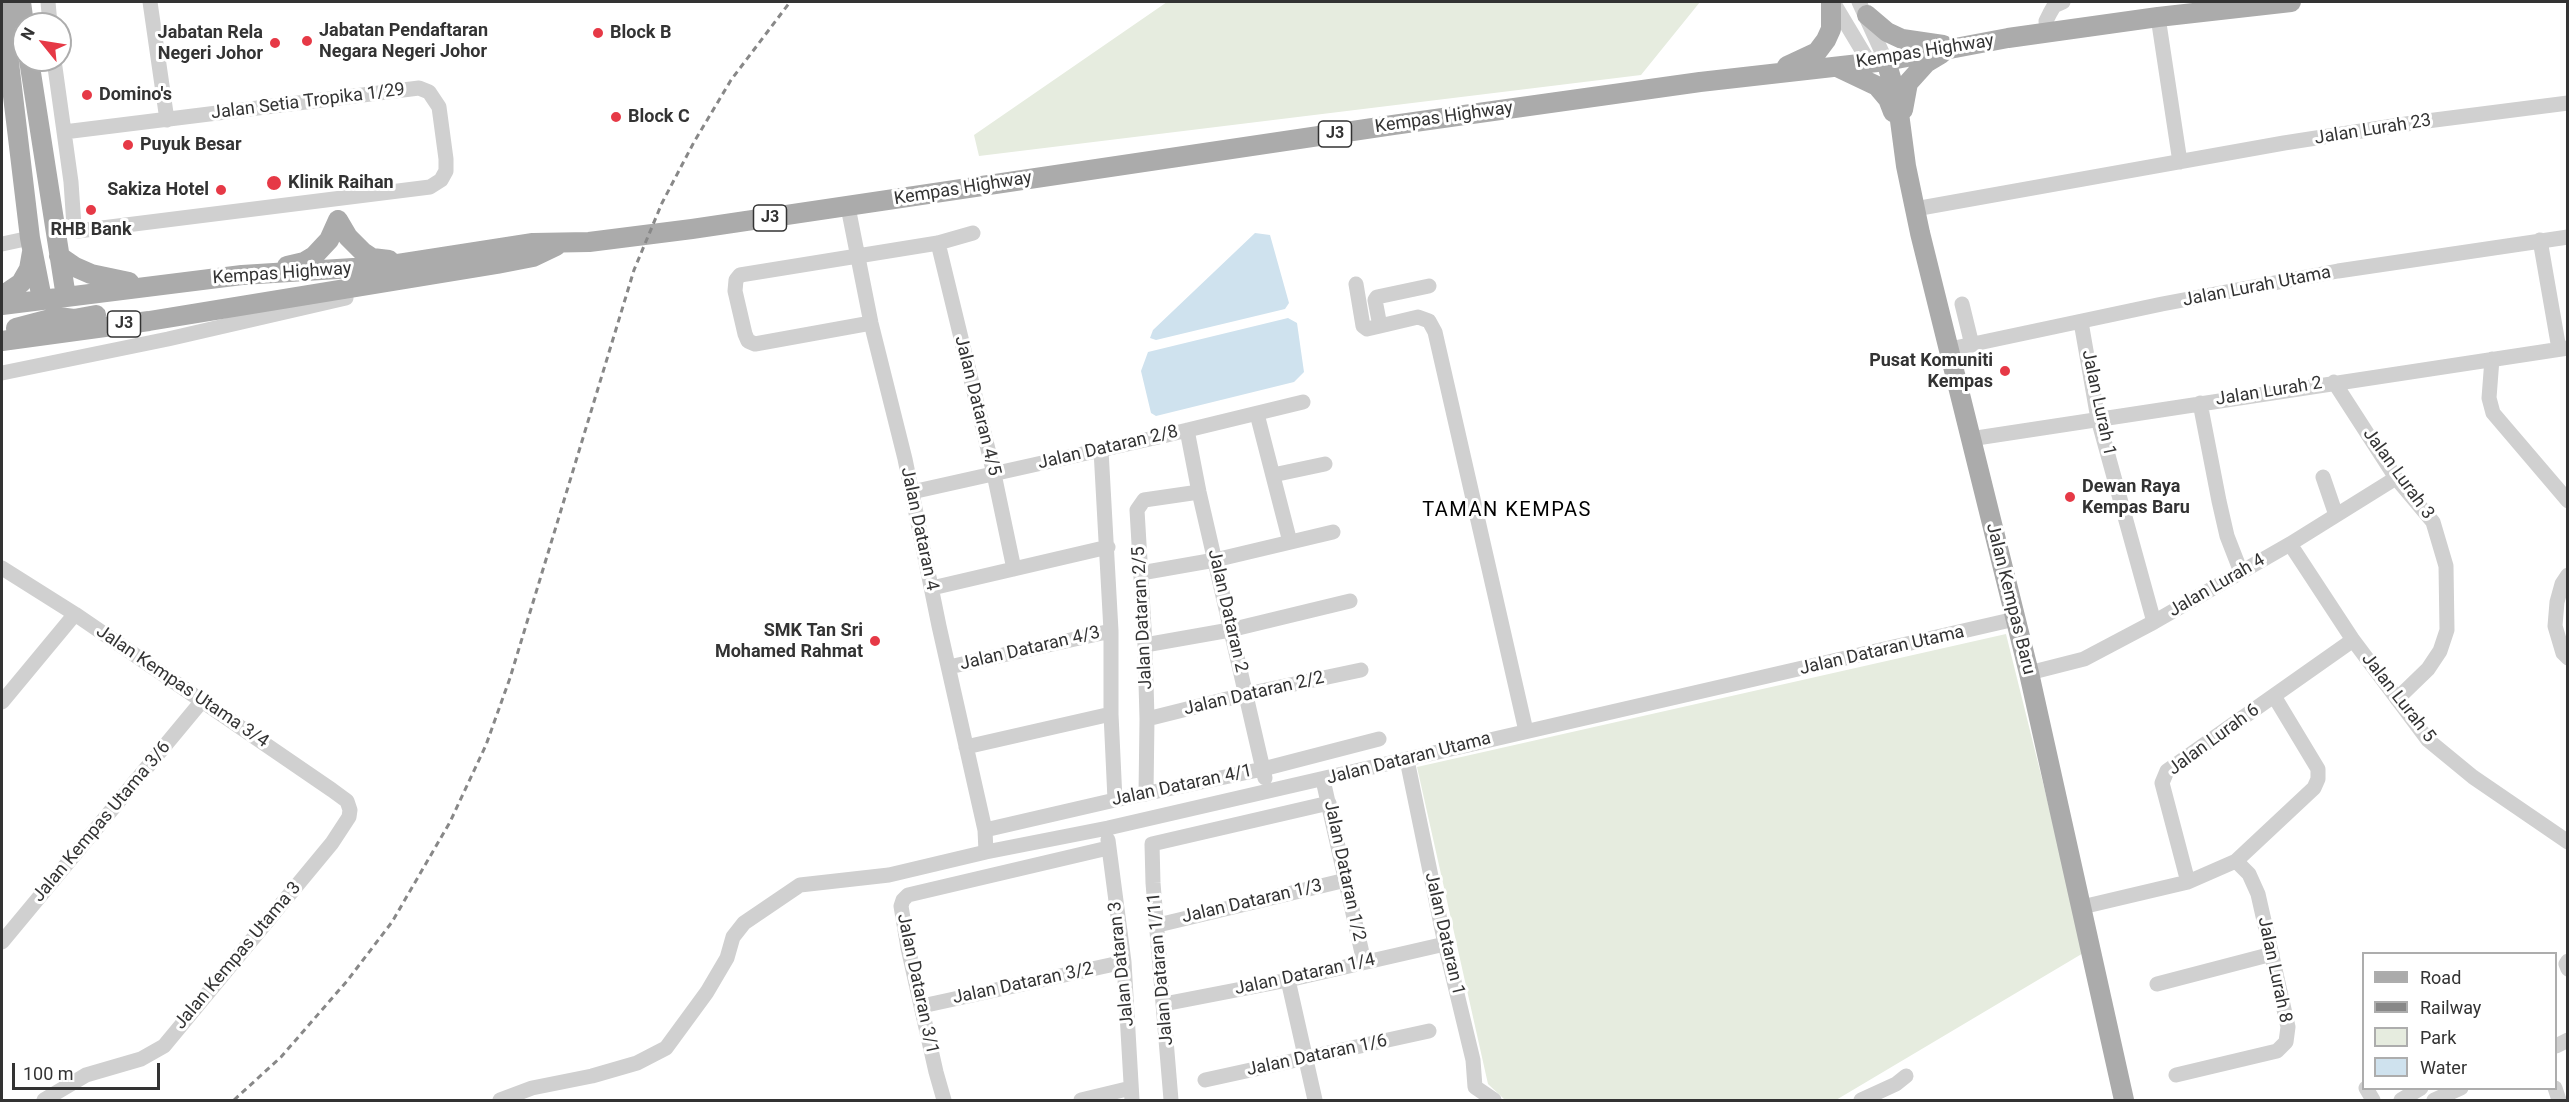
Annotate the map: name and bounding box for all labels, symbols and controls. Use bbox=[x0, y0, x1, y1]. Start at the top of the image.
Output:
north arrow bbox=[12, 12, 72, 72]
place label: Jabatan Pendaftaran Negara Negeri Johor bbox=[319, 20, 488, 63]
place label: Jabatan Rela Negeri Johor bbox=[158, 22, 263, 64]
place label: Block B bbox=[610, 22, 671, 44]
text: N bbox=[17, 24, 39, 43]
marker: Block B bbox=[591, 26, 605, 40]
street label: Kempas Highway bbox=[1855, 30, 1995, 74]
marker: Jabatan Pendaftaran Negara Negeri Johor bbox=[300, 34, 314, 48]
marker: Jabatan Rela Negeri Johor bbox=[268, 36, 282, 50]
street label: Jalan Setia Tropika 1/29 bbox=[210, 79, 406, 125]
place label: Domino's bbox=[99, 84, 172, 106]
marker: Domino's bbox=[80, 88, 94, 102]
street label: Kempas Highway bbox=[1374, 98, 1514, 138]
place label: Block C bbox=[628, 106, 690, 128]
marker: Block C bbox=[609, 110, 623, 124]
street label: Jalan Lurah 23 bbox=[2313, 110, 2433, 150]
road number: J3 bbox=[1318, 121, 1352, 147]
place label: Puyuk Besar bbox=[140, 134, 242, 156]
marker: Puyuk Besar bbox=[121, 138, 135, 152]
street label: Kempas Highway bbox=[893, 167, 1033, 211]
place label: Klinik Raihan bbox=[288, 172, 394, 194]
marker: Klinik Raihan bbox=[265, 174, 283, 192]
place label: Sakiza Hotel bbox=[107, 179, 209, 201]
marker: Sakiza Hotel bbox=[214, 183, 228, 197]
marker: RHB Bank bbox=[84, 203, 98, 217]
road number: J3 bbox=[754, 205, 786, 231]
place label: RHB Bank bbox=[50, 219, 132, 241]
street label: Kempas Highway bbox=[212, 258, 352, 290]
street label: Jalan Lurah Utama bbox=[2181, 262, 2333, 312]
road number: J3 bbox=[108, 311, 140, 337]
street label: Jalan Dataran 4/5 bbox=[949, 334, 1005, 478]
street label: Jalan Lurah 1 bbox=[2076, 348, 2120, 458]
place label: Pusat Komuniti Kempas bbox=[1869, 350, 1993, 392]
marker: Pusat Komuniti Kempas bbox=[1998, 364, 2012, 378]
street label: Jalan Lurah 2 bbox=[2214, 373, 2324, 411]
street label: Jalan Dataran 2/8 bbox=[1036, 421, 1180, 475]
street label: Jalan Lurah 3 bbox=[2358, 424, 2438, 524]
street label: Jalan Dataran 4 bbox=[895, 465, 943, 593]
place label: Dewan Raya Kempas Baru bbox=[2082, 476, 2190, 518]
marker: Dewan Raya Kempas Baru bbox=[2063, 490, 2077, 504]
district label: TAMAN KEMPAS bbox=[1422, 499, 1592, 523]
street label: Jalan Kempas Baru bbox=[1981, 521, 2039, 677]
street label: Jalan Dataran 2/5 bbox=[1128, 546, 1158, 690]
street label: Jalan Dataran 2 bbox=[1202, 547, 1252, 675]
street label: Jalan Lurah 4 bbox=[2165, 550, 2269, 622]
place label: SMK Tan Sri Mohamed Rahmat bbox=[715, 620, 863, 662]
street label: Jalan Kempas Utama 3/4 bbox=[92, 621, 272, 753]
street label: Jalan Dataran 4/3 bbox=[958, 622, 1102, 676]
street label: Jalan Dataran Utama bbox=[1798, 622, 1966, 680]
marker: SMK Tan Sri Mohamed Rahmat bbox=[868, 634, 882, 648]
street label: Jalan Lurah 5 bbox=[2356, 649, 2440, 747]
street label: Jalan Dataran 2/2 bbox=[1182, 667, 1326, 721]
street label: Jalan Lurah 6 bbox=[2164, 700, 2264, 780]
street label: Jalan Dataran Utama bbox=[1325, 728, 1493, 790]
street label: Jalan Kempas Utama 3/6 bbox=[28, 737, 176, 907]
street label: Jalan Dataran 4/1 bbox=[1110, 761, 1254, 811]
street label: Jalan Dataran 1/2 bbox=[1319, 799, 1369, 943]
street label: Jalan Dataran 1 bbox=[1419, 870, 1469, 998]
street label: Jalan Dataran 1/3 bbox=[1180, 875, 1324, 929]
street label: Jalan Kempas Utama 3 bbox=[170, 878, 306, 1034]
street label: Jalan Dataran 1/11 bbox=[1144, 892, 1178, 1046]
street label: Jalan Dataran 3 bbox=[1105, 900, 1139, 1028]
street label: Jalan Dataran 3/1 bbox=[892, 912, 942, 1056]
street label: Jalan Lurah 8 bbox=[2252, 915, 2296, 1025]
street label: Jalan Dataran 1/4 bbox=[1233, 950, 1377, 1000]
legend bbox=[2362, 952, 2557, 1090]
street label: Jalan Dataran 3/2 bbox=[951, 959, 1095, 1009]
text: Road bbox=[2420, 967, 2461, 988]
text: Railway bbox=[2420, 997, 2481, 1018]
text: Park bbox=[2420, 1027, 2456, 1048]
street label: Jalan Dataran 1/6 bbox=[1245, 1031, 1389, 1081]
scale bar bbox=[15, 1051, 164, 1089]
text: Water bbox=[2420, 1057, 2467, 1078]
text: 100 m bbox=[23, 1063, 74, 1084]

